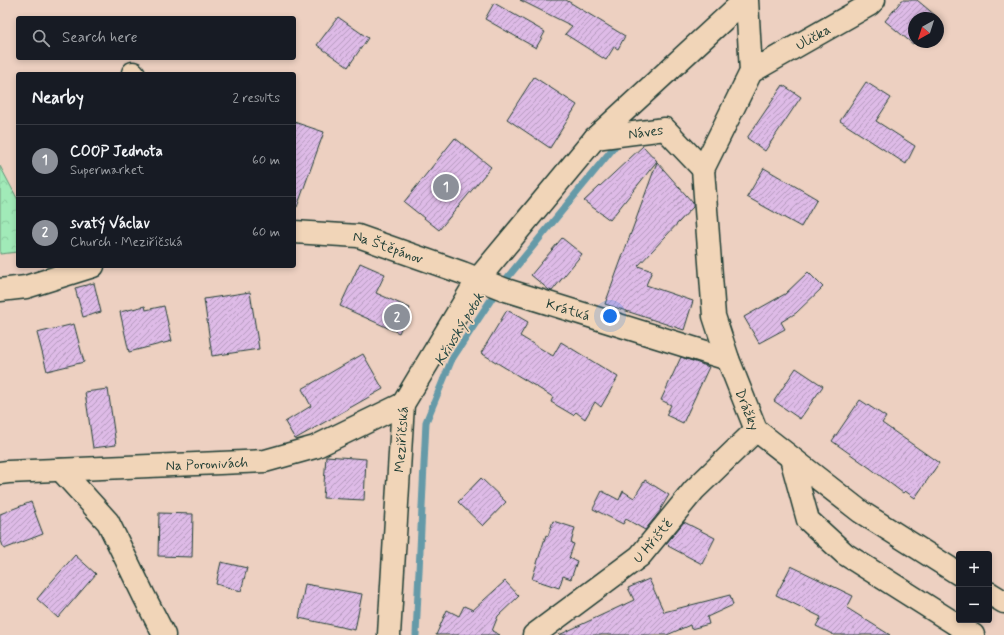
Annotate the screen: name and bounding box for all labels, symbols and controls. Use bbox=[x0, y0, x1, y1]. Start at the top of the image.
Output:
north arrow bbox=[908, 12, 944, 48]
search box bbox=[16, 16, 296, 60]
street label: Ulička bbox=[793, 21, 834, 55]
icon: search bbox=[30, 27, 52, 49]
text: Search here bbox=[62, 28, 138, 48]
text: Nearby bbox=[32, 87, 84, 109]
text: 2 results bbox=[233, 90, 280, 107]
street label: Náves bbox=[627, 121, 664, 144]
text: COOP Jednota bbox=[70, 142, 163, 162]
text: 1 bbox=[42, 152, 48, 169]
text: 60 m bbox=[252, 152, 280, 169]
text: Supermarket bbox=[70, 162, 144, 179]
pin: 1 bbox=[433, 172, 459, 202]
text: svatý Václav bbox=[70, 214, 150, 234]
text: 2 bbox=[42, 224, 48, 241]
text: 60 m bbox=[252, 224, 280, 241]
street label: Na Štěpánov bbox=[353, 228, 425, 268]
text: Church · Meziříčská bbox=[70, 234, 183, 251]
water label: Křivský potok bbox=[430, 289, 490, 370]
street label: Krátká bbox=[544, 295, 592, 326]
pin: 2 bbox=[384, 302, 410, 332]
your location bbox=[600, 306, 620, 326]
street label: Drážky bbox=[731, 387, 763, 433]
street label: Meziříčská bbox=[391, 406, 413, 473]
street label: Na Poronivách bbox=[165, 454, 249, 475]
street label: U Hřiště bbox=[630, 515, 677, 568]
map controls bbox=[956, 551, 992, 623]
button: + bbox=[956, 551, 992, 587]
button: − bbox=[956, 587, 992, 623]

